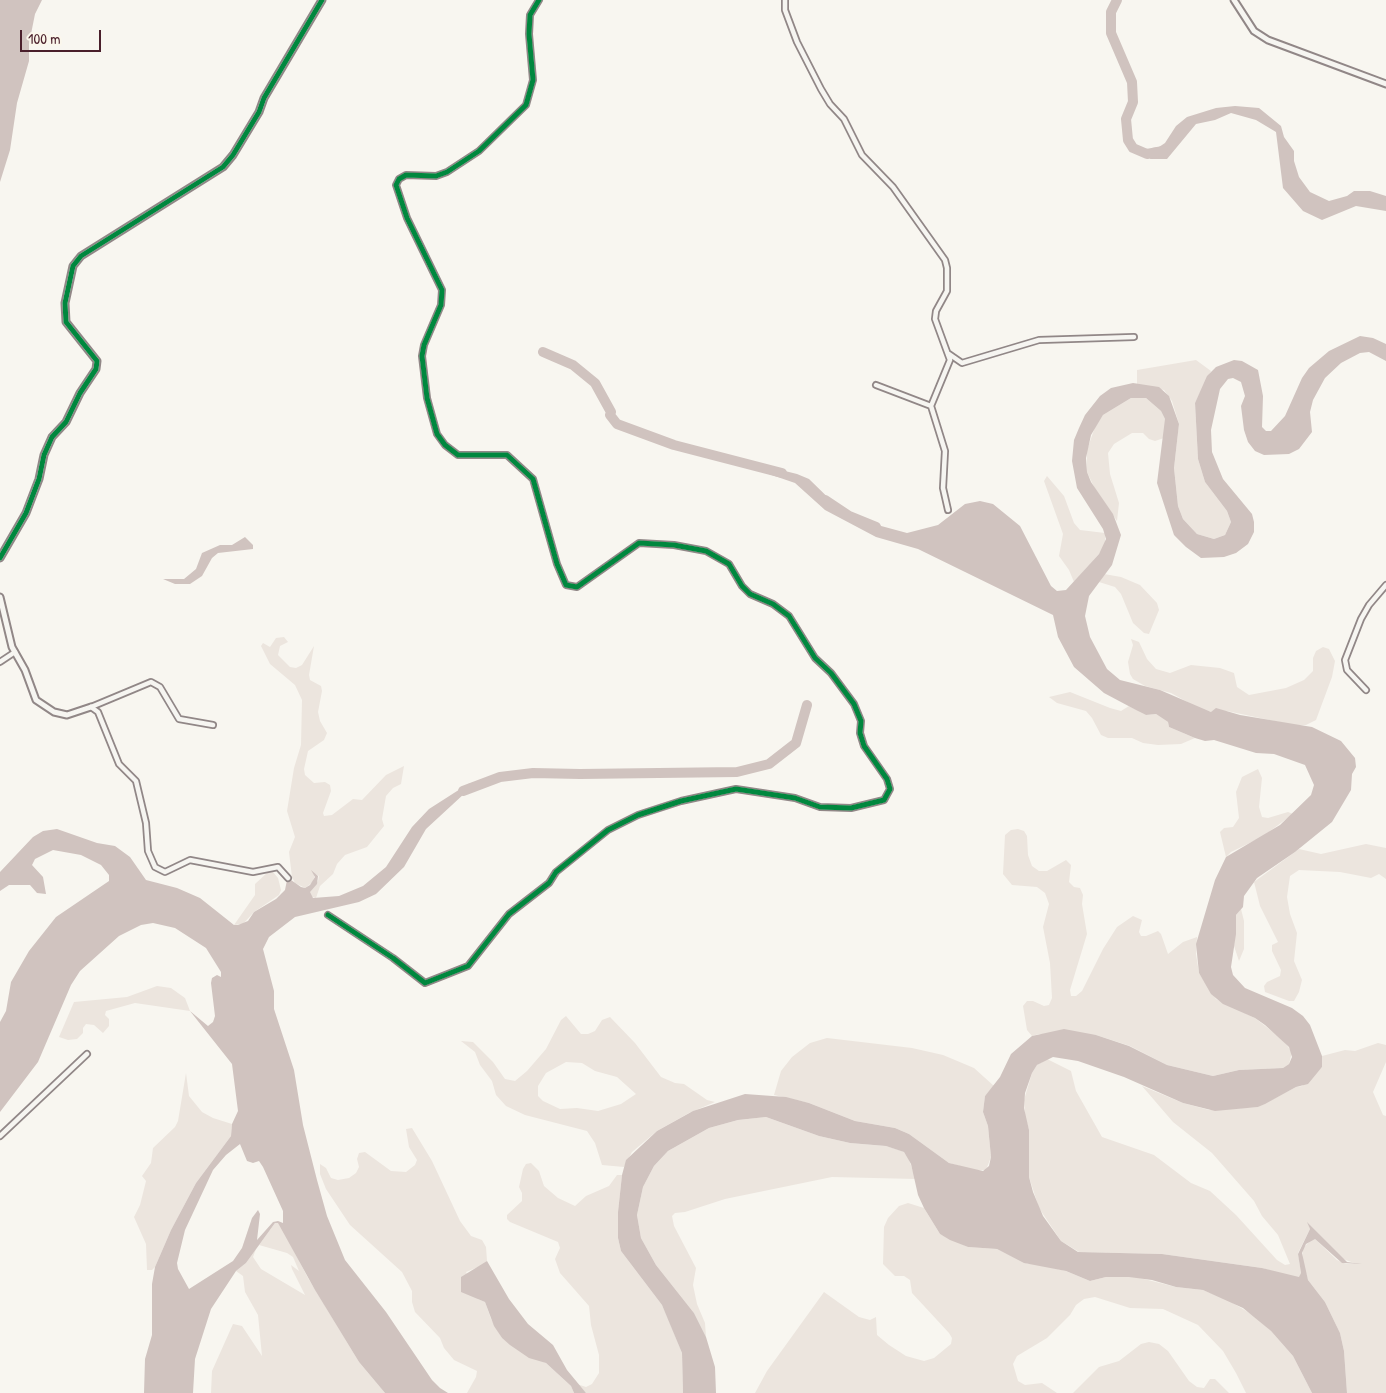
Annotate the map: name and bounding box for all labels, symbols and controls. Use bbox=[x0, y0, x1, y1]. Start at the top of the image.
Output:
scale bar bbox=[22, 20, 104, 52]
text: 100 m bbox=[28, 28, 61, 49]

